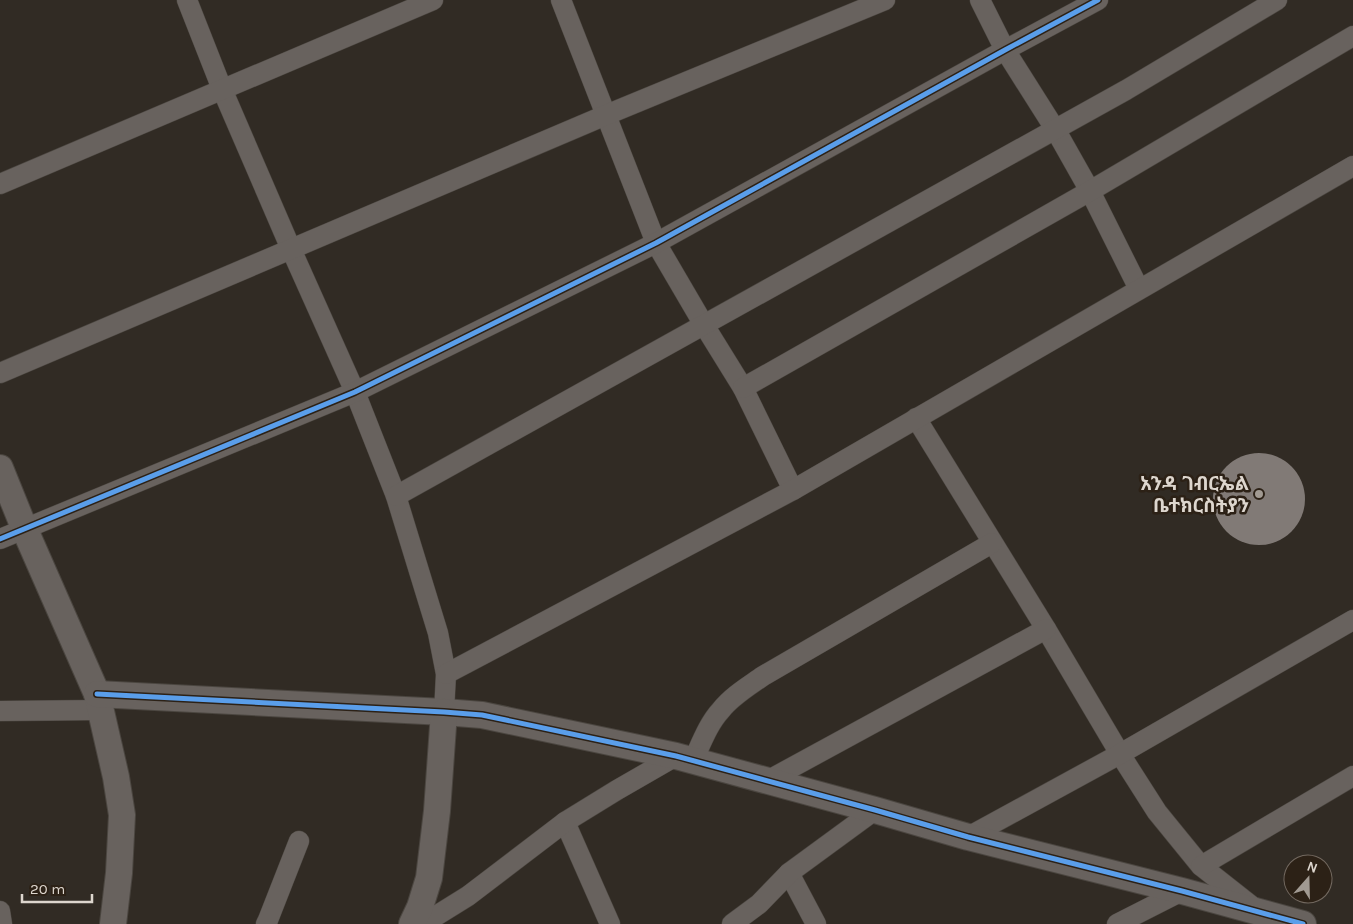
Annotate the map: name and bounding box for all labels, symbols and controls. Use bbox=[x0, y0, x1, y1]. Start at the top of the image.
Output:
place label: አንዳ ገብርኤል ቤተክርስትያን bbox=[1140, 473, 1249, 517]
marker: አንዳ ገብርኤል ቤተክርስትያን bbox=[1253, 488, 1265, 500]
north arrow bbox=[1283, 854, 1333, 904]
text: N bbox=[1305, 858, 1320, 877]
scale bar bbox=[22, 872, 92, 904]
text: 20 m bbox=[30, 880, 65, 898]

